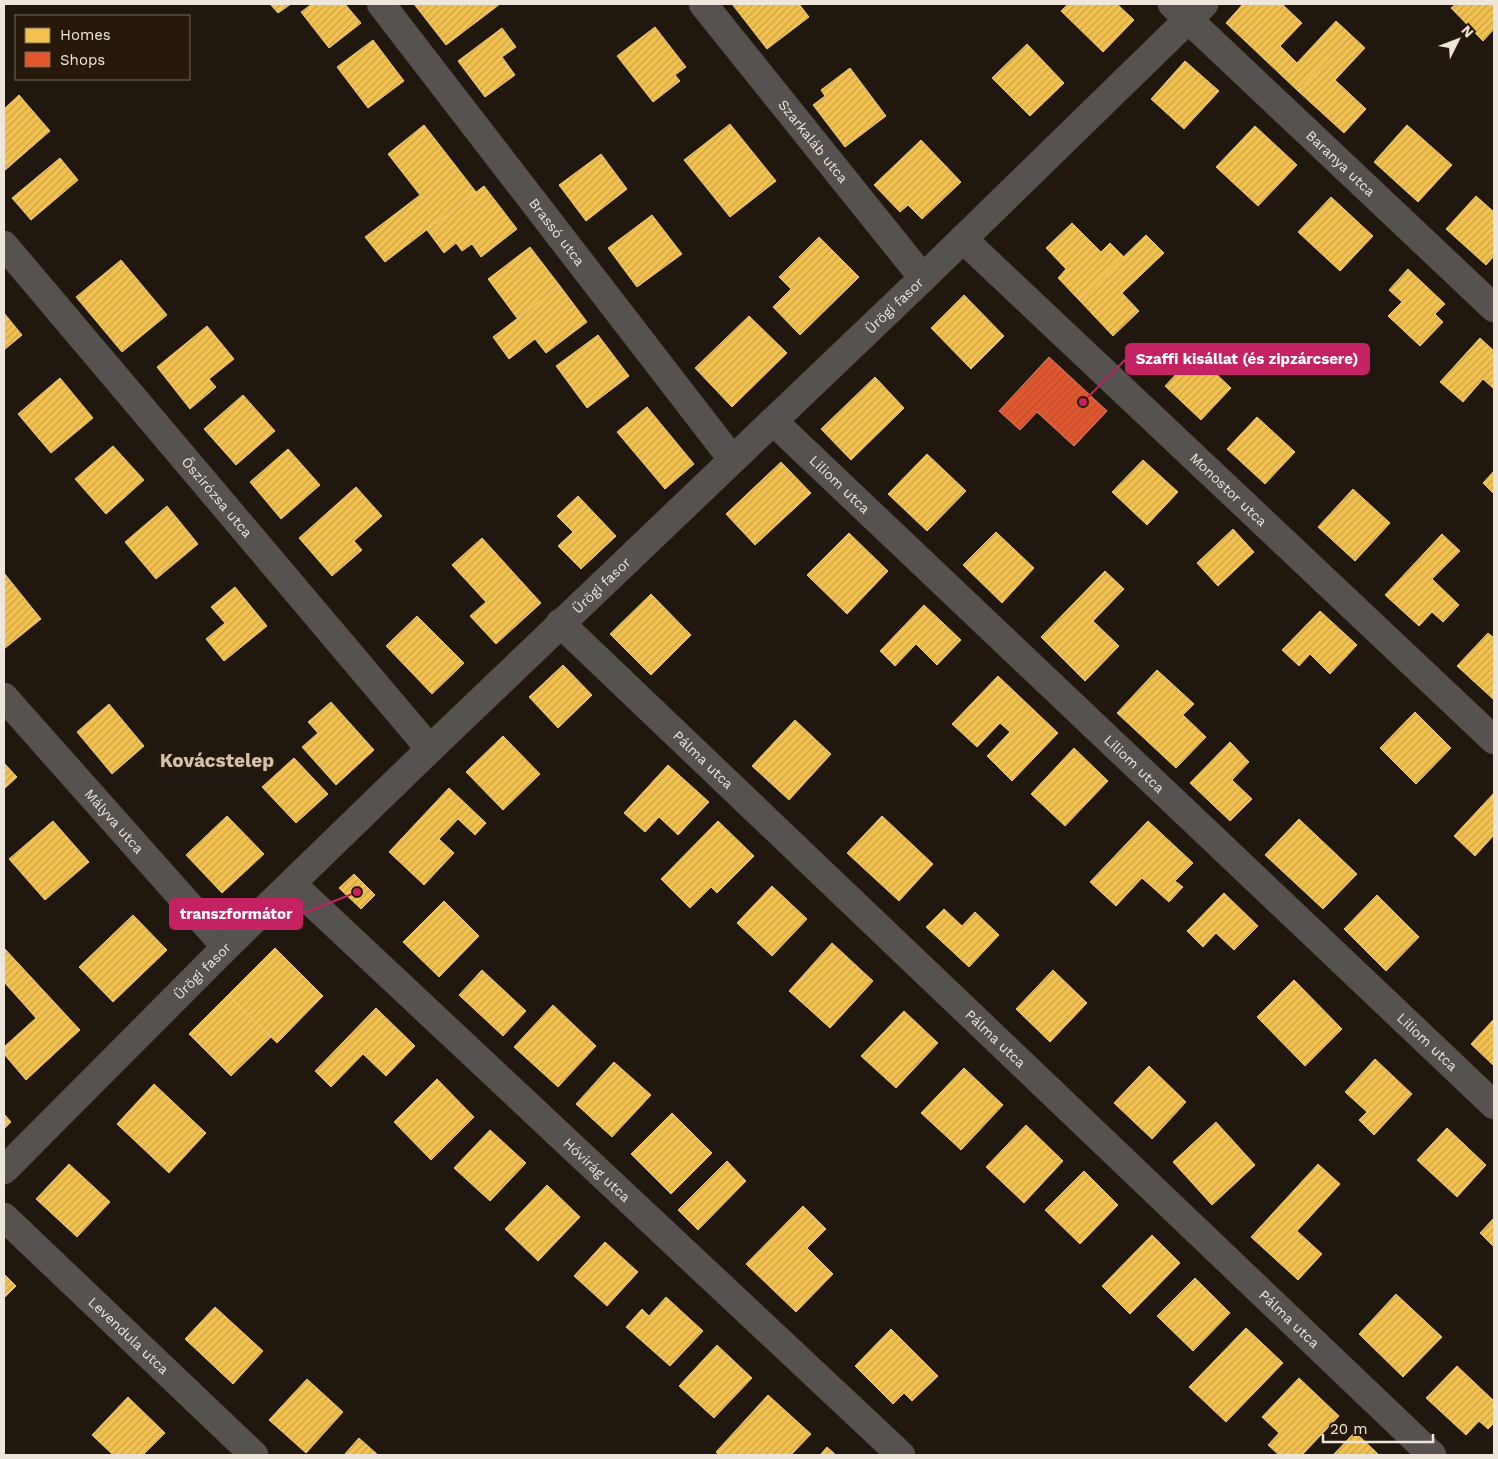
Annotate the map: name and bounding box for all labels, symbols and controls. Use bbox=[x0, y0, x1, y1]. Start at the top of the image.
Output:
legend bbox=[15, 15, 190, 80]
north arrow bbox=[1433, 15, 1483, 65]
text: N bbox=[1458, 22, 1477, 41]
text: Homes bbox=[60, 26, 111, 44]
text: Shops bbox=[60, 51, 105, 69]
street label: Szarkaláb utca bbox=[775, 97, 851, 186]
street label: Baranya utca bbox=[1303, 127, 1379, 200]
street label: Brassó utca bbox=[526, 195, 588, 269]
street label: Ürögi fasor bbox=[862, 274, 927, 337]
callout: Szaffi kisállat (és zipzárcsere) bbox=[1126, 344, 1369, 374]
text: Szaffi kisállat (és zipzárcsere) bbox=[1136, 350, 1358, 368]
street label: Monostor utca bbox=[1187, 450, 1270, 529]
street label: Liliom utca bbox=[806, 452, 873, 517]
street label: Őszirózsa utca bbox=[178, 454, 256, 541]
street label: Ürögi fasor bbox=[569, 554, 634, 617]
street label: Pálma utca bbox=[670, 727, 737, 792]
street label: Liliom utca bbox=[1101, 731, 1168, 796]
district label: Kovácstelep bbox=[160, 749, 274, 772]
street label: Mályva utca bbox=[81, 786, 147, 857]
callout: transzformátor bbox=[170, 899, 302, 929]
text: transzformátor bbox=[180, 905, 293, 923]
street label: Ürögi fasor bbox=[170, 939, 234, 1003]
street label: Pálma utca bbox=[962, 1006, 1029, 1071]
street label: Liliom utca bbox=[1394, 1010, 1461, 1074]
street label: Hóvirág utca bbox=[560, 1135, 634, 1205]
street label: Pálma utca bbox=[1256, 1287, 1323, 1351]
street label: Levendula utca bbox=[85, 1294, 172, 1377]
scale bar bbox=[1323, 1412, 1433, 1444]
text: 20 m bbox=[1330, 1420, 1368, 1438]

